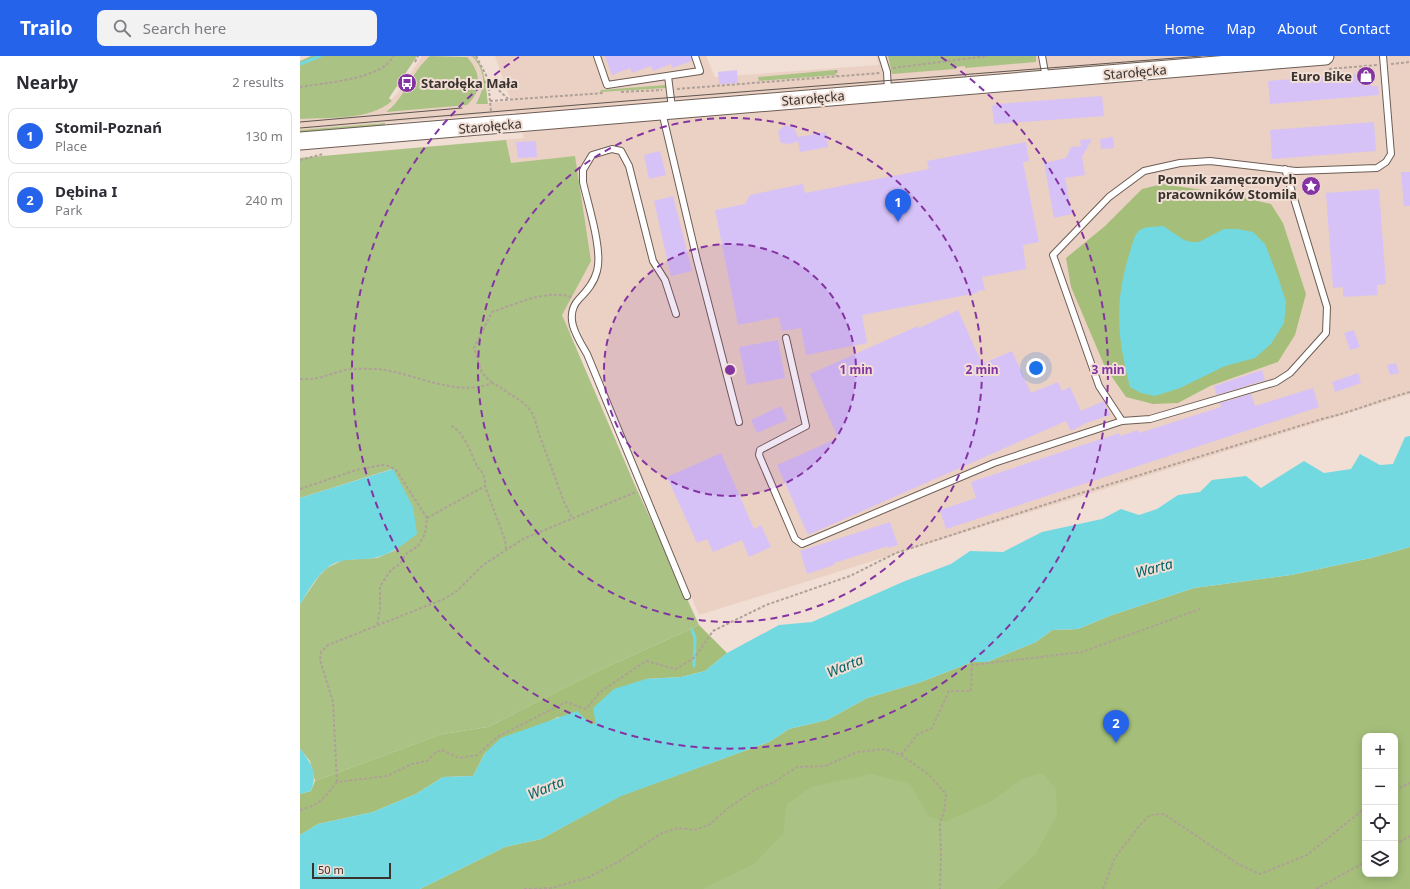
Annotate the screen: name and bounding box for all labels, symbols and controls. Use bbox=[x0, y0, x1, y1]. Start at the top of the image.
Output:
search box bbox=[97, 10, 377, 46]
text: Trailo bbox=[20, 15, 73, 41]
icon: search bbox=[111, 17, 133, 39]
text: Search here bbox=[143, 18, 226, 38]
text: Home bbox=[1165, 19, 1204, 38]
text: Map bbox=[1226, 19, 1256, 38]
text: About bbox=[1278, 19, 1317, 38]
text: Contact bbox=[1339, 19, 1390, 38]
street label: Starołęcka bbox=[1103, 60, 1167, 84]
shop icon: Euro Bike bbox=[1355, 65, 1377, 87]
place label: Euro Bike bbox=[1291, 67, 1352, 85]
text: Nearby bbox=[16, 71, 78, 94]
bus stop icon: Starołęka Mała bbox=[396, 72, 418, 94]
text: 2 results bbox=[232, 73, 284, 91]
place label: Starołęka Mała bbox=[421, 74, 518, 92]
street label: Starołęcka bbox=[781, 86, 845, 110]
street label: Starołęcka bbox=[458, 114, 522, 138]
text: Stomil-Poznań bbox=[55, 117, 162, 137]
text: 1 bbox=[26, 127, 34, 145]
text: 130 m bbox=[245, 127, 283, 145]
text: Place bbox=[55, 137, 87, 155]
place label: Pomnik zamęczonych pracowników Stomila bbox=[1158, 170, 1297, 203]
place icon: Pomnik zamęczonych pracowników Stomila bbox=[1300, 175, 1322, 197]
text: Dębina I bbox=[55, 181, 117, 201]
pin: 1 bbox=[885, 189, 911, 222]
text: 2 bbox=[26, 191, 34, 209]
text: 240 m bbox=[245, 191, 283, 209]
text: Park bbox=[55, 201, 82, 219]
your location bbox=[1026, 358, 1046, 378]
text: 1 min bbox=[839, 361, 873, 378]
text: 2 min bbox=[965, 361, 999, 378]
text: 3 min bbox=[1091, 361, 1125, 378]
centre of rings bbox=[723, 363, 737, 377]
water label: Warta bbox=[1133, 553, 1175, 582]
water label: Warta bbox=[824, 650, 866, 681]
pin: 2 bbox=[1103, 710, 1129, 743]
map controls bbox=[1362, 733, 1398, 877]
button: + bbox=[1362, 733, 1398, 769]
button: − bbox=[1362, 769, 1398, 805]
water label: Warta bbox=[525, 772, 567, 803]
button: locate bbox=[1362, 805, 1398, 841]
button: layers bbox=[1362, 841, 1398, 877]
scale bar bbox=[312, 861, 391, 880]
text: 50 m bbox=[318, 862, 344, 877]

